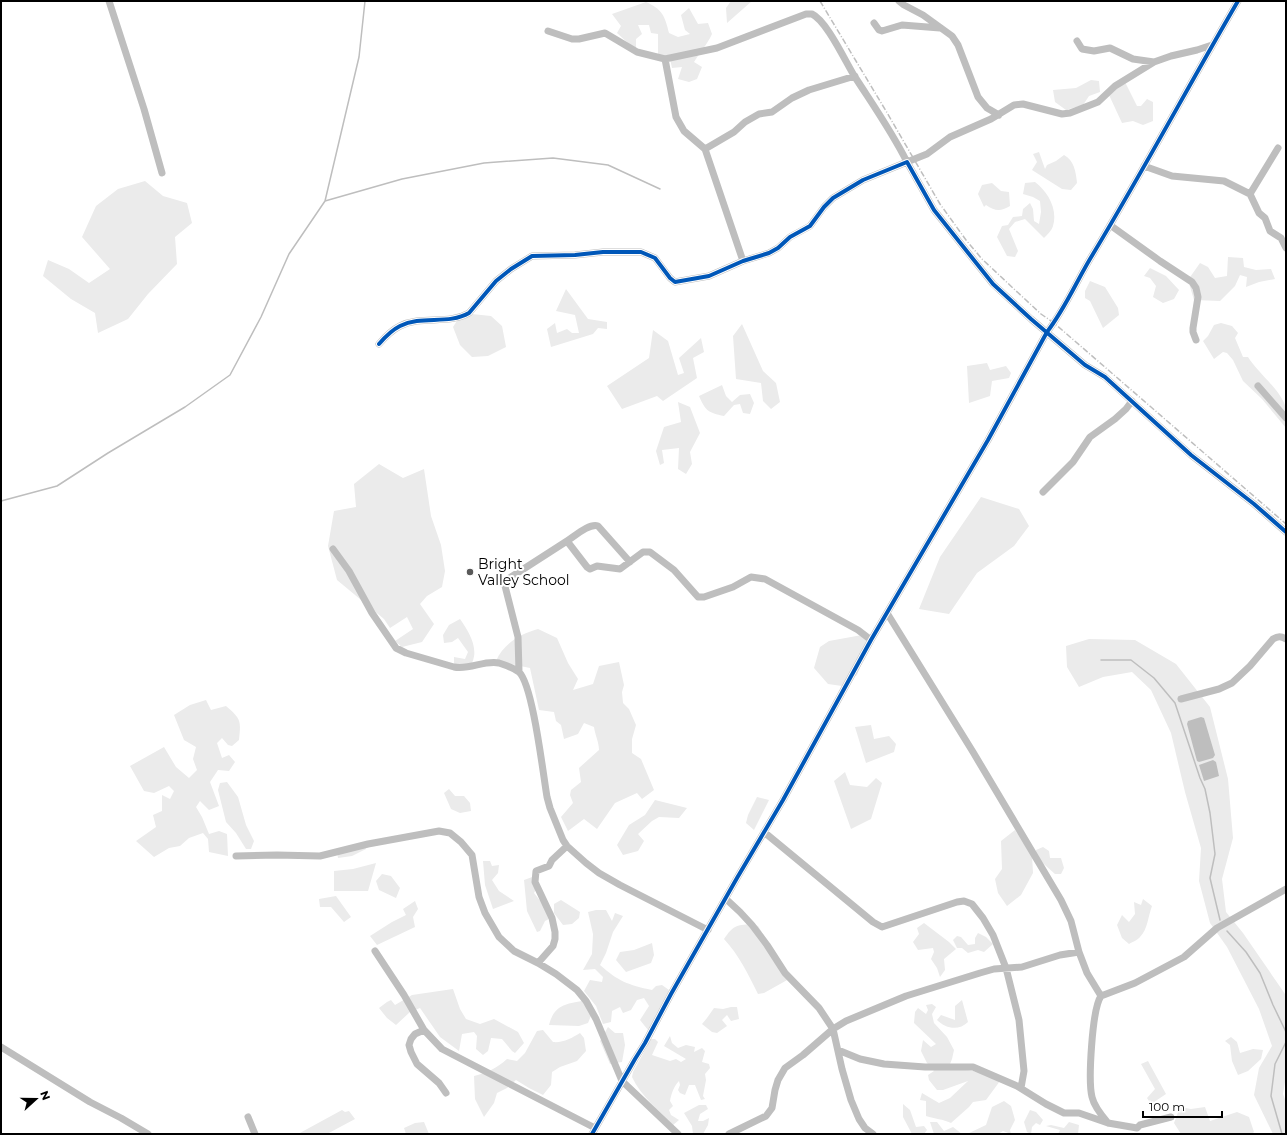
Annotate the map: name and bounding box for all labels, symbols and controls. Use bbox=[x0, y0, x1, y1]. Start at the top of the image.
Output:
place label: Bright Valley School bbox=[478, 555, 570, 589]
marker: Bright Valley School bbox=[465, 567, 475, 577]
north arrow bbox=[16, 1079, 56, 1119]
text: N bbox=[37, 1089, 53, 1102]
scale bar bbox=[1143, 1093, 1222, 1119]
text: 100 m bbox=[1149, 1099, 1185, 1114]

